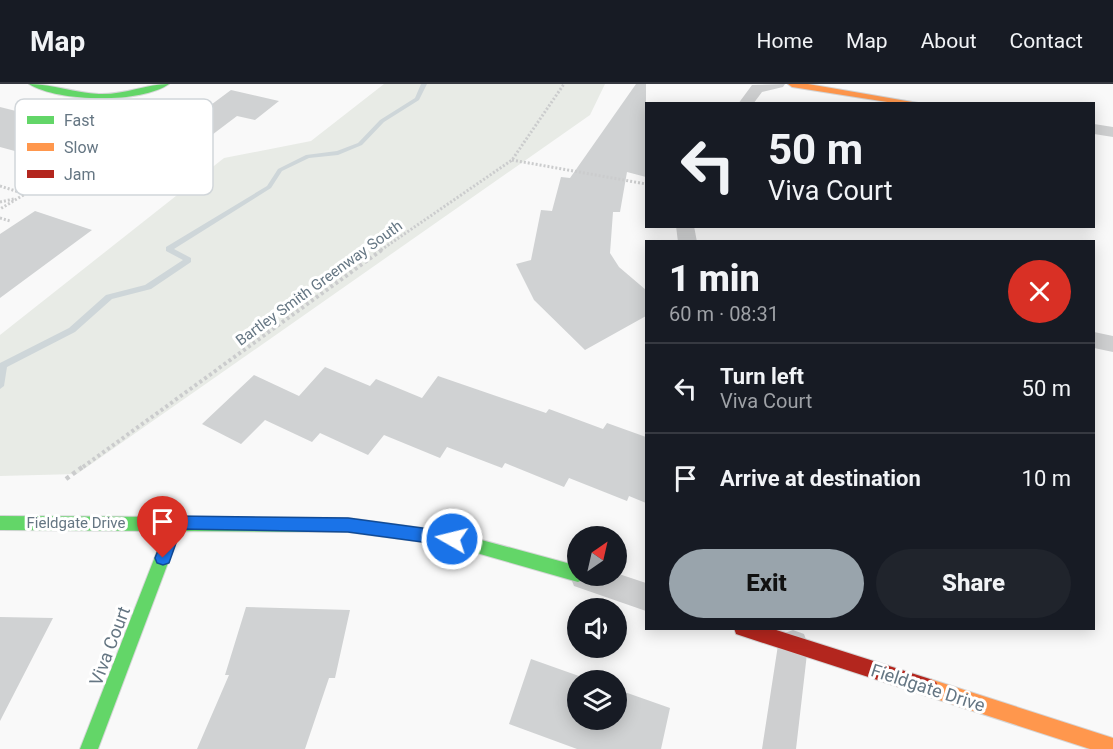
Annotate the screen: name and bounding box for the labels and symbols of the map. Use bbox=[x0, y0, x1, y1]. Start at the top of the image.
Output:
legend bbox=[15, 99, 213, 195]
text: Fast bbox=[64, 111, 95, 130]
text: Slow bbox=[64, 138, 99, 157]
text: Jam bbox=[64, 165, 96, 184]
street label: Bartley Smith Greenway South bbox=[232, 217, 406, 349]
pin bbox=[137, 496, 188, 558]
position arrow bbox=[420, 507, 484, 571]
street label: Fieldgate Drive bbox=[27, 514, 125, 532]
north arrow bbox=[567, 526, 627, 586]
street label: Viva Court bbox=[85, 603, 134, 688]
street label: Fieldgate Drive bbox=[868, 659, 988, 716]

